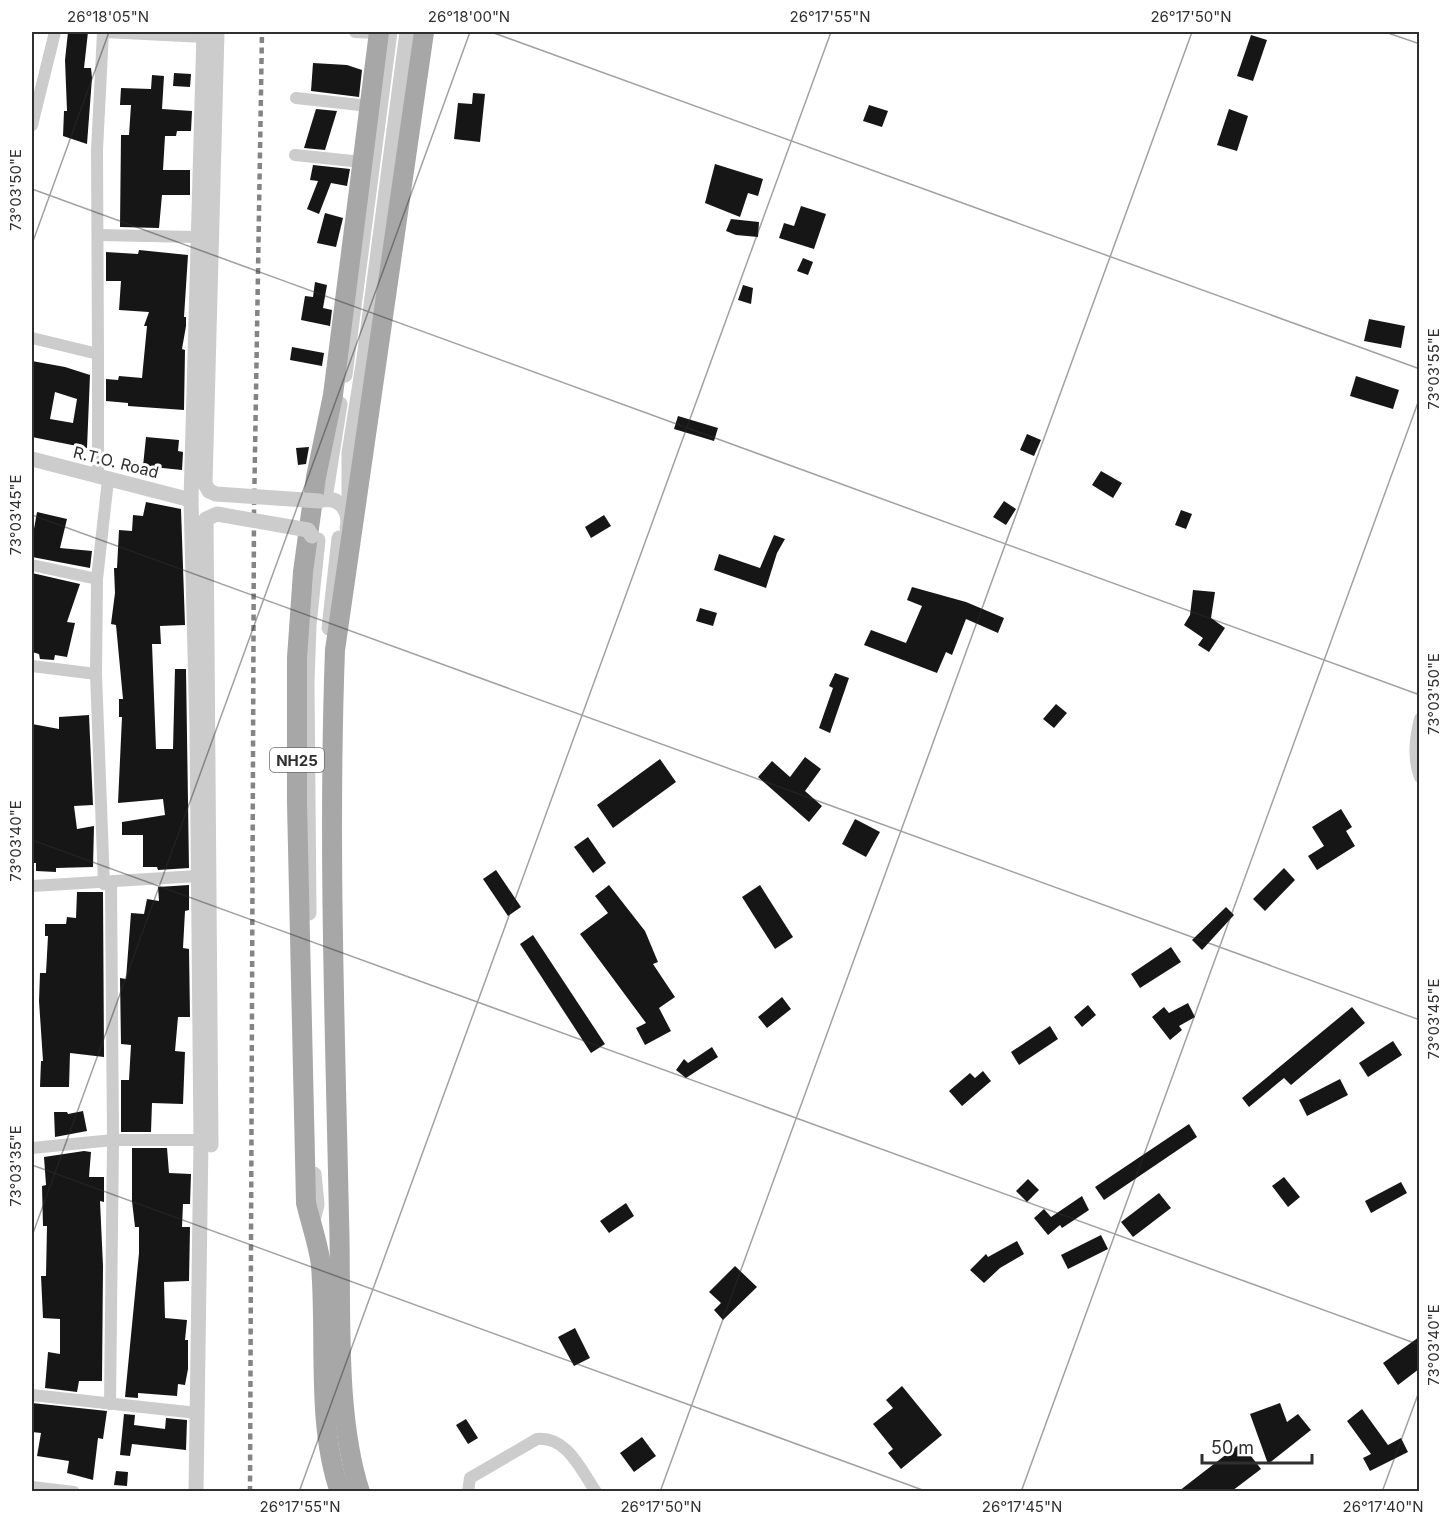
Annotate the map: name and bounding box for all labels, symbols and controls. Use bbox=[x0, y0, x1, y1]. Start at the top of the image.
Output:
text: 26°18'05"N bbox=[67, 7, 149, 26]
text: 26°18'00"N bbox=[428, 7, 510, 26]
text: 26°17'55"N bbox=[790, 7, 870, 26]
text: 26°17'50"N bbox=[1150, 7, 1232, 26]
text: 73°03'50"E bbox=[6, 149, 25, 231]
text: 73°03'55"E bbox=[1424, 328, 1443, 410]
street label: R.T.O. Road bbox=[71, 442, 161, 482]
text: 73°03'45"E bbox=[6, 474, 25, 556]
text: 73°03'50"E bbox=[1424, 653, 1443, 735]
road number: NH25 bbox=[270, 748, 324, 772]
text: 73°03'40"E bbox=[6, 800, 25, 882]
text: 73°03'45"E bbox=[1424, 978, 1443, 1060]
text: 73°03'35"E bbox=[6, 1125, 25, 1207]
text: 73°03'40"E bbox=[1424, 1304, 1443, 1386]
scale bar bbox=[1202, 1427, 1312, 1465]
text: 50 m bbox=[1211, 1437, 1254, 1458]
text: 26°17'55"N bbox=[260, 1497, 340, 1516]
text: 26°17'50"N bbox=[620, 1497, 702, 1516]
text: 26°17'45"N bbox=[982, 1497, 1062, 1516]
text: 26°17'40"N bbox=[1343, 1497, 1423, 1516]

